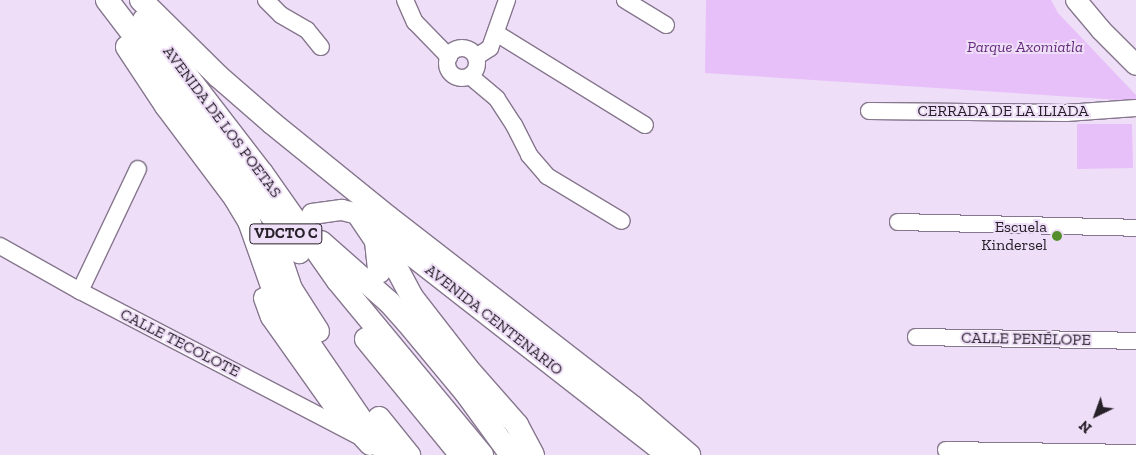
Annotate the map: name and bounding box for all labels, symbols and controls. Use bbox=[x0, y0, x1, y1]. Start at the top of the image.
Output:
park label: Parque Axomiatla bbox=[967, 37, 1083, 57]
street label: AVENIDA DE LOS POETAS bbox=[159, 42, 285, 202]
street label: CERRADA DE LA ILIADA bbox=[917, 101, 1089, 121]
place label: Escuela Kindersel bbox=[981, 217, 1047, 255]
road number: VDCTO C bbox=[248, 222, 324, 246]
marker: Escuela Kindersel bbox=[1051, 230, 1063, 242]
street label: AVENIDA CENTENARIO bbox=[421, 260, 567, 380]
street label: CALLE TECOLOTE bbox=[117, 304, 243, 382]
street label: CALLE PENÉLOPE bbox=[961, 328, 1091, 350]
north arrow bbox=[1071, 390, 1121, 440]
text: N bbox=[1076, 417, 1095, 436]

